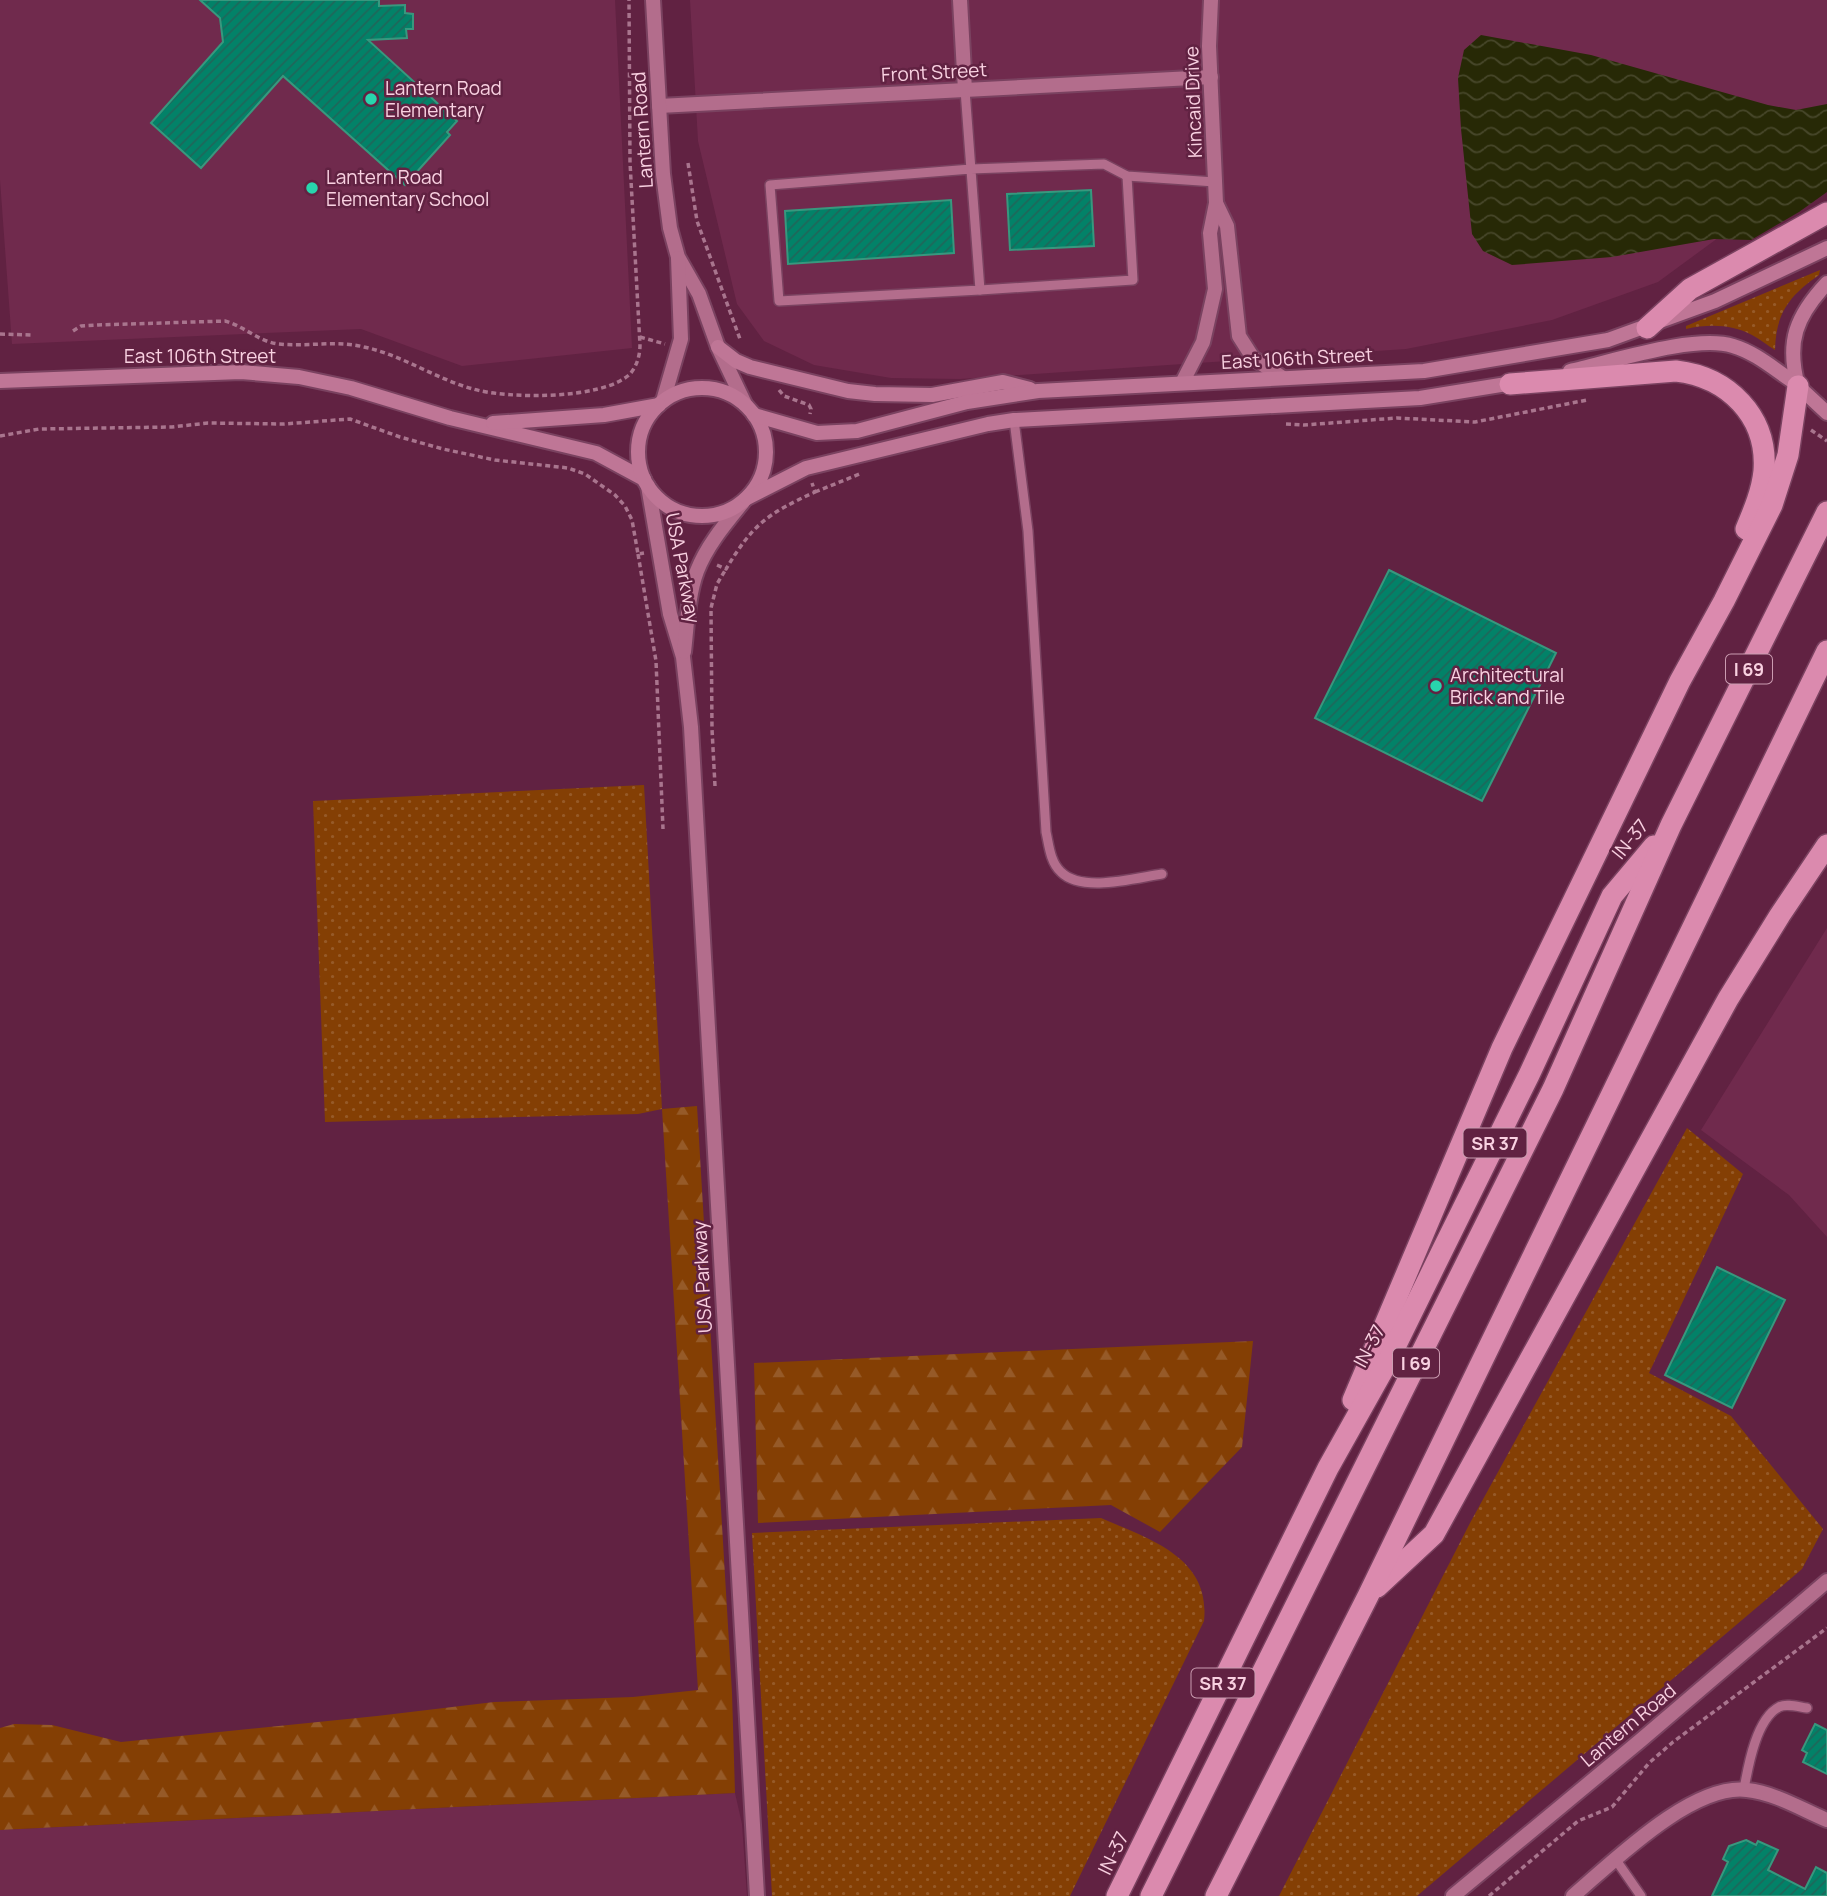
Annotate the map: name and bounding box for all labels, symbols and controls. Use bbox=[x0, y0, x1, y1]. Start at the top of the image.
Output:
street label: Kincaid Drive bbox=[1178, 46, 1208, 158]
street label: Front Street bbox=[880, 56, 988, 88]
street label: Lantern Road bbox=[625, 71, 659, 189]
place label: Lantern Road Elementary bbox=[385, 75, 502, 123]
marker: Lantern Road Elementary bbox=[363, 91, 379, 107]
place label: Lantern Road Elementary School bbox=[326, 164, 489, 212]
marker: Lantern Road Elementary School bbox=[304, 180, 320, 196]
street label: East 106th Street bbox=[1220, 341, 1374, 375]
street label: East 106th Street bbox=[124, 343, 276, 369]
street label: USA Parkway bbox=[660, 510, 706, 626]
road number: I 69 bbox=[1726, 654, 1772, 684]
place label: Architectural Brick and Tile bbox=[1450, 662, 1565, 710]
marker: Architectural Brick and Tile bbox=[1428, 678, 1444, 694]
street label: IN-37 bbox=[1606, 813, 1654, 865]
road number: SR 37 bbox=[1464, 1128, 1526, 1158]
street label: USA Parkway bbox=[686, 1220, 718, 1334]
street label: IN-37 bbox=[1347, 1320, 1391, 1372]
road number: I 69 bbox=[1393, 1348, 1439, 1378]
road number: SR 37 bbox=[1192, 1668, 1254, 1698]
street label: Lantern Road bbox=[1575, 1677, 1681, 1773]
street label: IN-37 bbox=[1092, 1827, 1134, 1879]

